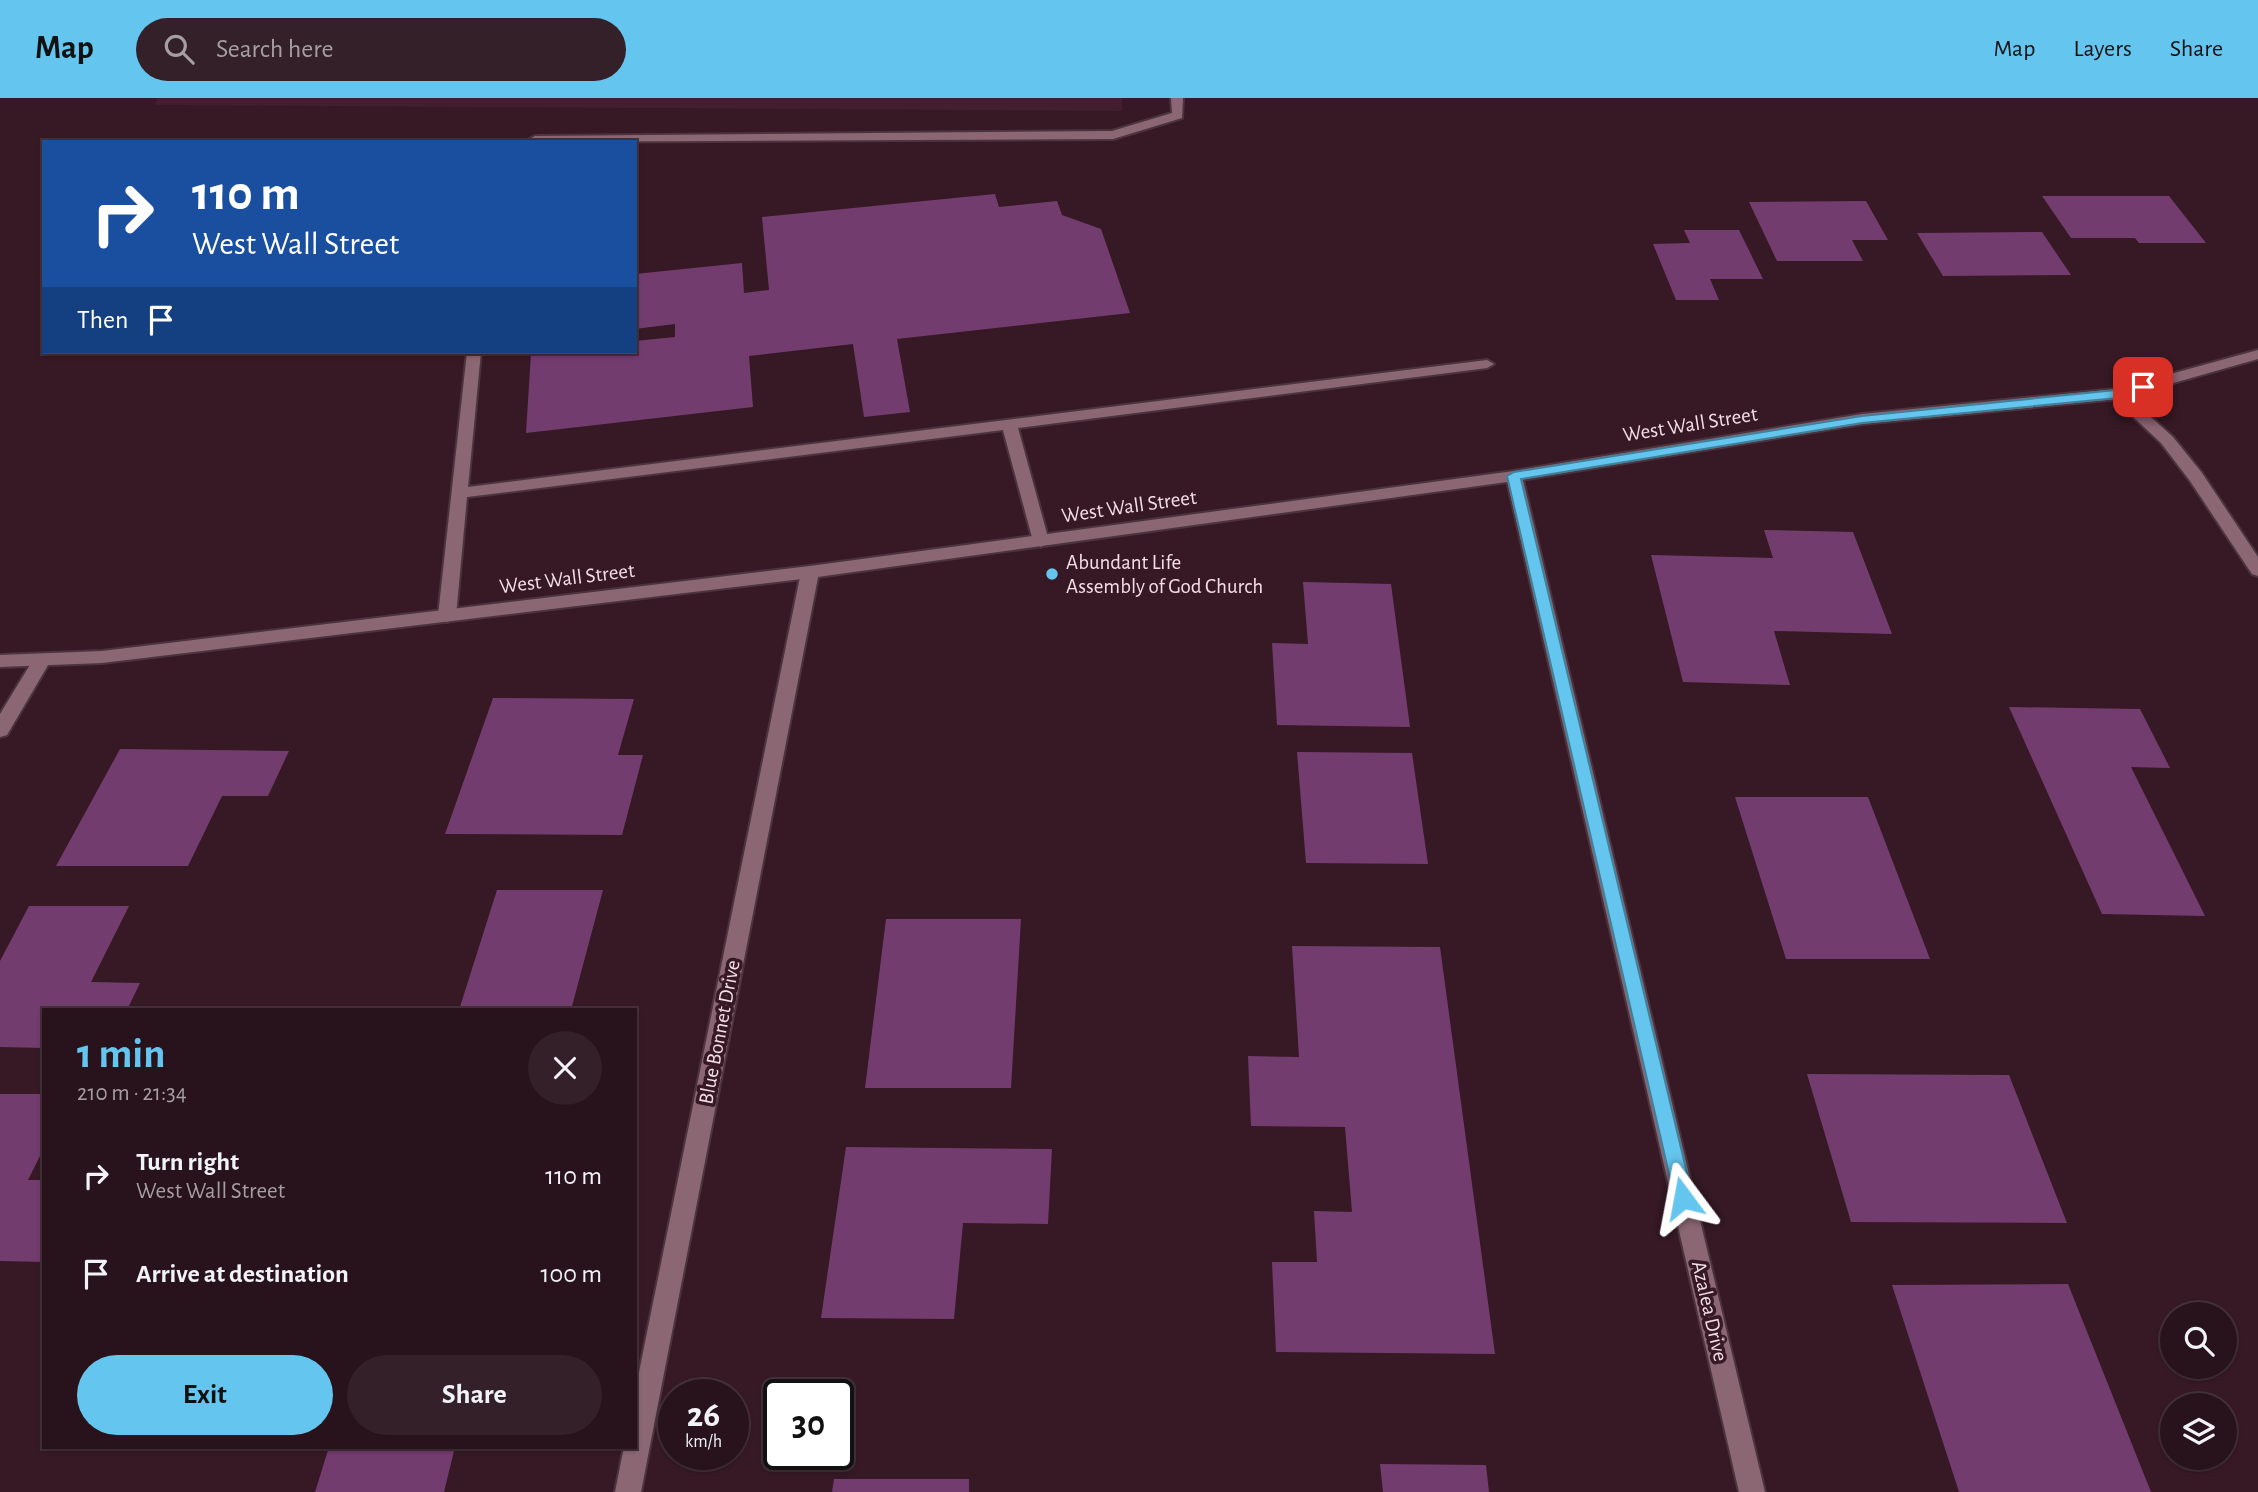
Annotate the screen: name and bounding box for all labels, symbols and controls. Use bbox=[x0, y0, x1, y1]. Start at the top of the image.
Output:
search box bbox=[136, 18, 626, 81]
icon: search bbox=[160, 30, 198, 68]
text: Map bbox=[35, 32, 94, 65]
text: Search here bbox=[216, 36, 334, 62]
text: Map bbox=[1993, 37, 2035, 61]
text: Layers bbox=[2073, 37, 2132, 61]
text: Share bbox=[2170, 37, 2223, 61]
icon: right bbox=[77, 168, 168, 259]
text: 110 m bbox=[192, 170, 300, 219]
text: West Wall Street bbox=[192, 228, 399, 260]
icon: arrive bbox=[142, 301, 180, 339]
text: Then bbox=[77, 307, 128, 333]
pin bbox=[2113, 357, 2173, 417]
icon: arrive bbox=[2124, 368, 2162, 406]
street label: West Wall Street bbox=[1621, 403, 1759, 446]
street label: West Wall Street bbox=[1060, 487, 1198, 526]
place label: Abundant Life Assembly of God Church bbox=[1066, 552, 1263, 597]
street label: West Wall Street bbox=[498, 560, 636, 597]
marker: Abundant Life Assembly of God Church bbox=[1044, 566, 1060, 582]
street label: Blue Bonnet Drive bbox=[695, 958, 744, 1106]
button: close bbox=[528, 1031, 602, 1105]
text: 1 min bbox=[77, 1033, 166, 1075]
text: 210 m · 21:34 bbox=[77, 1082, 187, 1105]
text: Turn right bbox=[136, 1149, 239, 1175]
icon: right bbox=[77, 1157, 115, 1195]
position arrow bbox=[1646, 1161, 1720, 1235]
text: 110 m bbox=[545, 1163, 602, 1189]
text: West Wall Street bbox=[136, 1180, 285, 1203]
icon: arrive bbox=[77, 1255, 115, 1293]
street label: Azalea Drive bbox=[1688, 1259, 1731, 1363]
text: Arrive at destination bbox=[136, 1261, 349, 1287]
text: 100 m bbox=[541, 1261, 602, 1287]
map controls bbox=[2160, 1302, 2237, 1470]
button: search bbox=[2160, 1302, 2237, 1379]
button: Exit bbox=[77, 1355, 333, 1435]
button: Share bbox=[347, 1355, 602, 1435]
speed limit sign: 30 bbox=[763, 1379, 854, 1470]
button: layers bbox=[2160, 1393, 2237, 1470]
text: 26 bbox=[687, 1398, 720, 1433]
text: km/h bbox=[685, 1433, 722, 1451]

